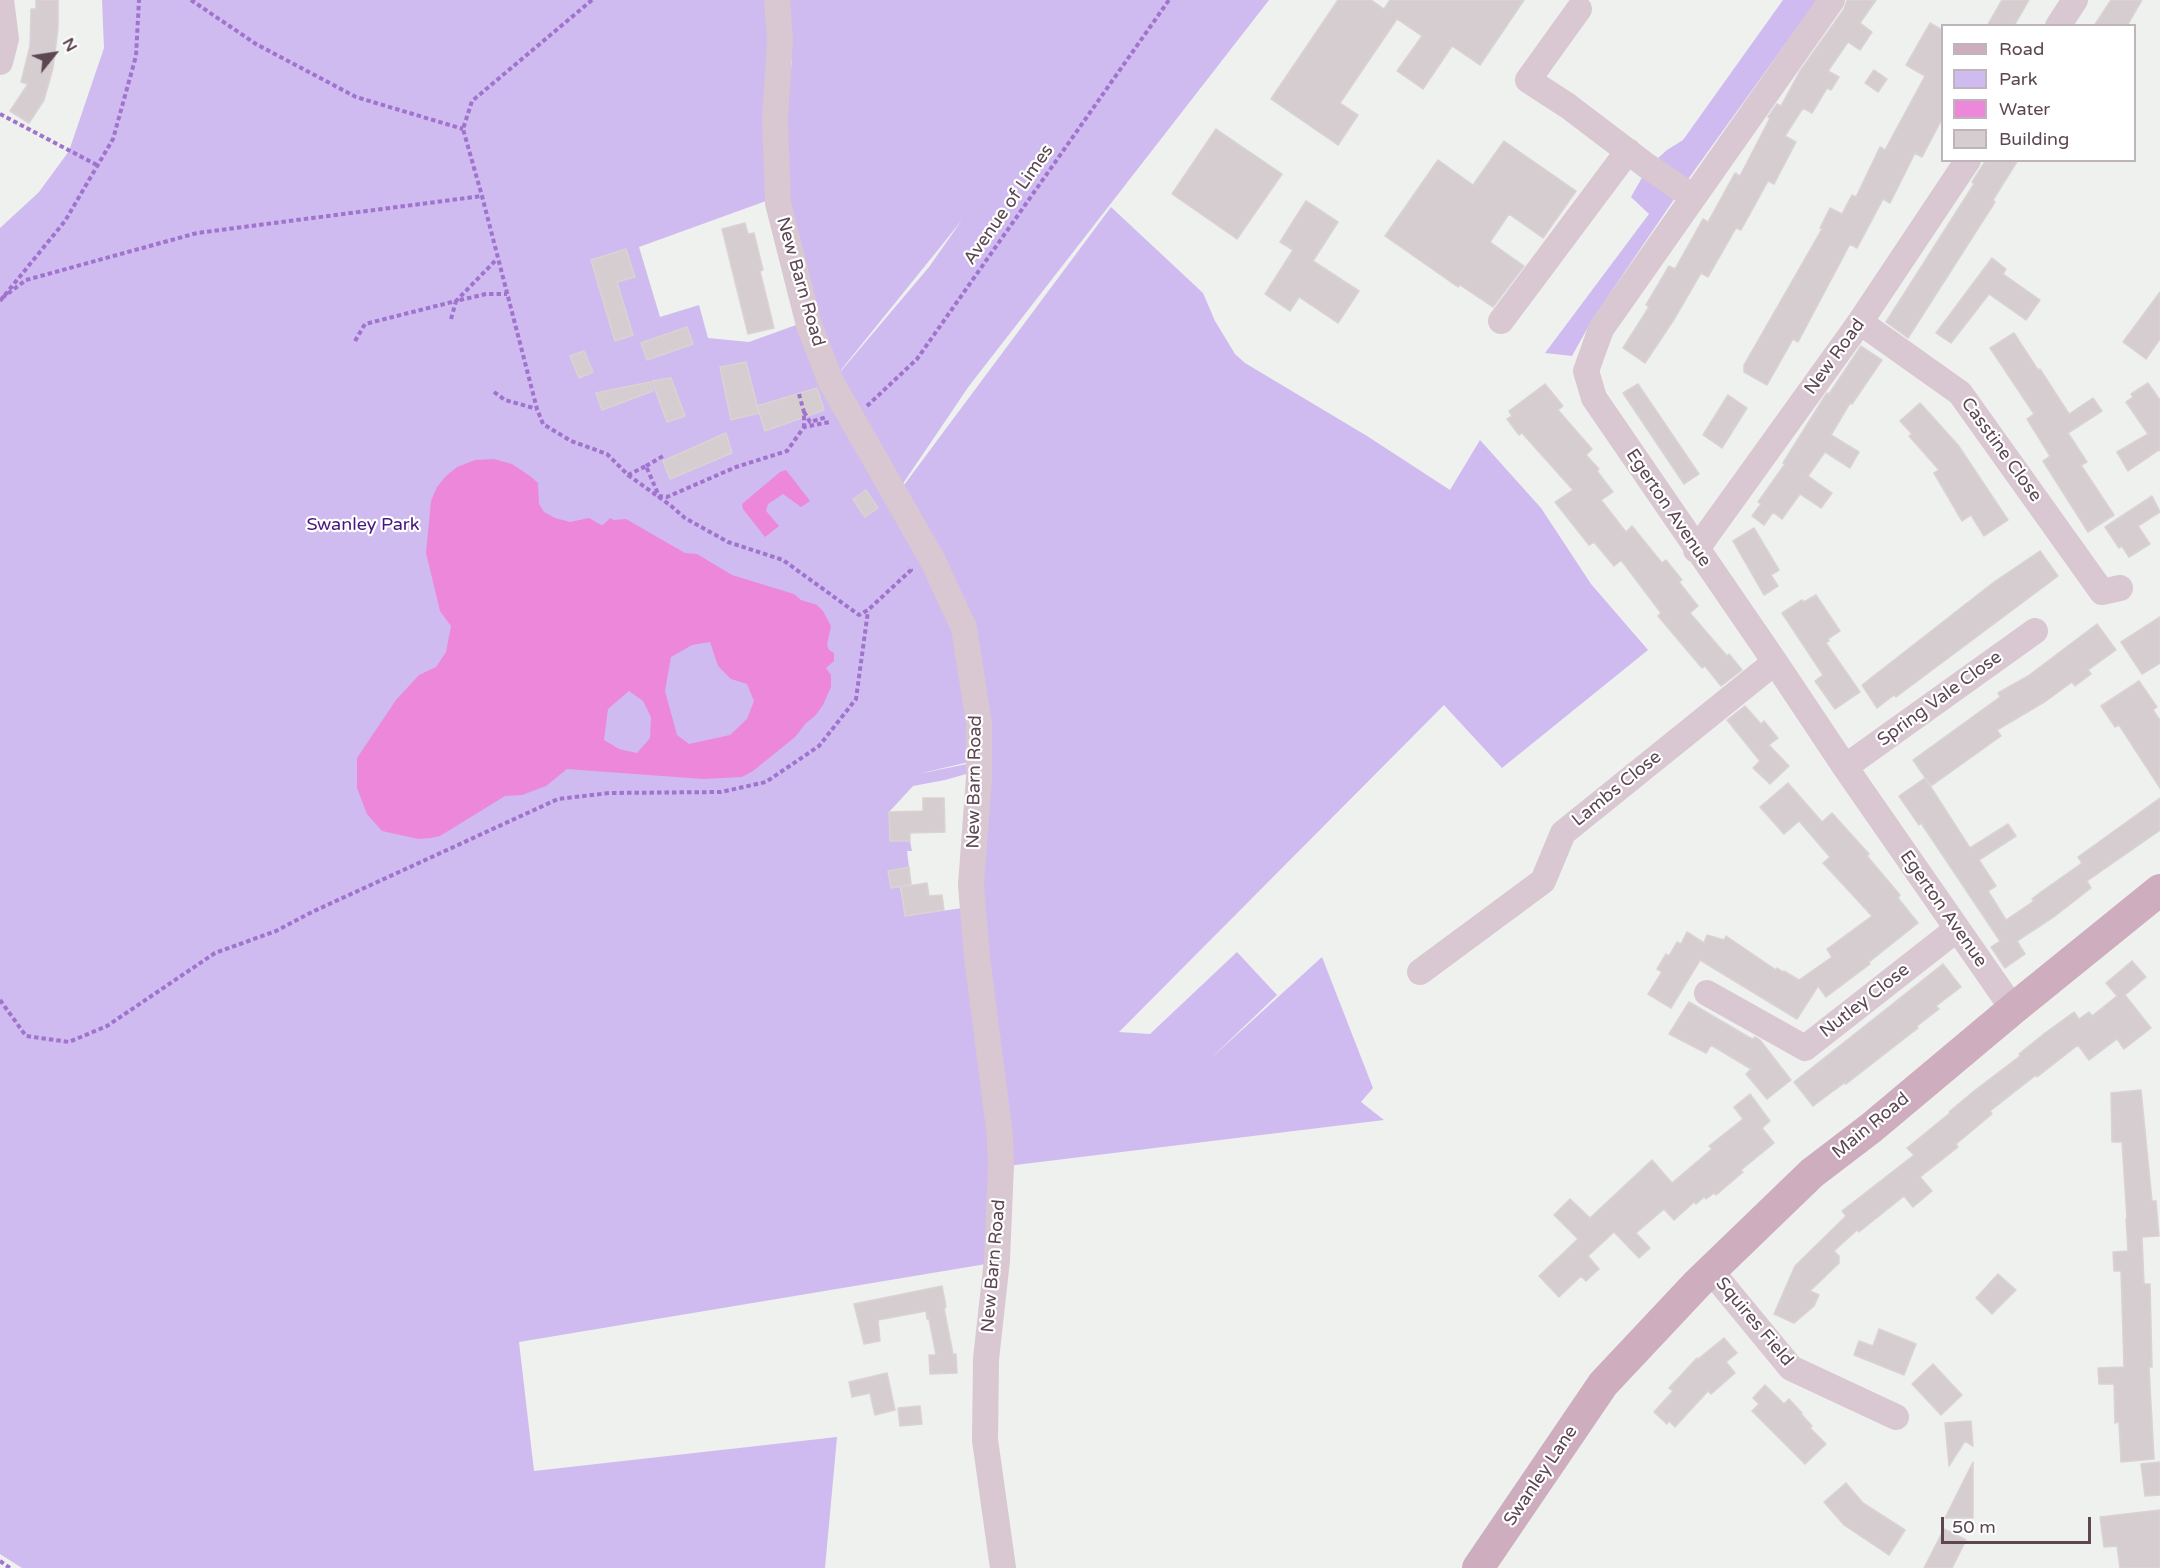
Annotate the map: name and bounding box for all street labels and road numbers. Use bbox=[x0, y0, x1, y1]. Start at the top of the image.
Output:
street label: Avenue of Limes bbox=[960, 141, 1058, 269]
street label: New Barn Road bbox=[771, 215, 829, 349]
street label: New Road bbox=[1800, 315, 1870, 399]
street label: Casstine Close bbox=[1956, 394, 2046, 506]
street label: Egerton Avenue bbox=[1621, 445, 1715, 571]
street label: Spring Vale Close bbox=[1874, 647, 2006, 751]
street label: New Barn Road bbox=[963, 715, 987, 849]
street label: Lambs Close bbox=[1568, 746, 1666, 832]
street label: Egerton Avenue bbox=[1895, 847, 1991, 971]
street label: Nutley Close bbox=[1816, 959, 1914, 1043]
street label: Main Road bbox=[1828, 1088, 1914, 1164]
street label: New Barn Road bbox=[977, 1199, 1011, 1333]
street label: Squires Field bbox=[1711, 1273, 1797, 1371]
street label: Swanley Lane bbox=[1500, 1422, 1582, 1530]

